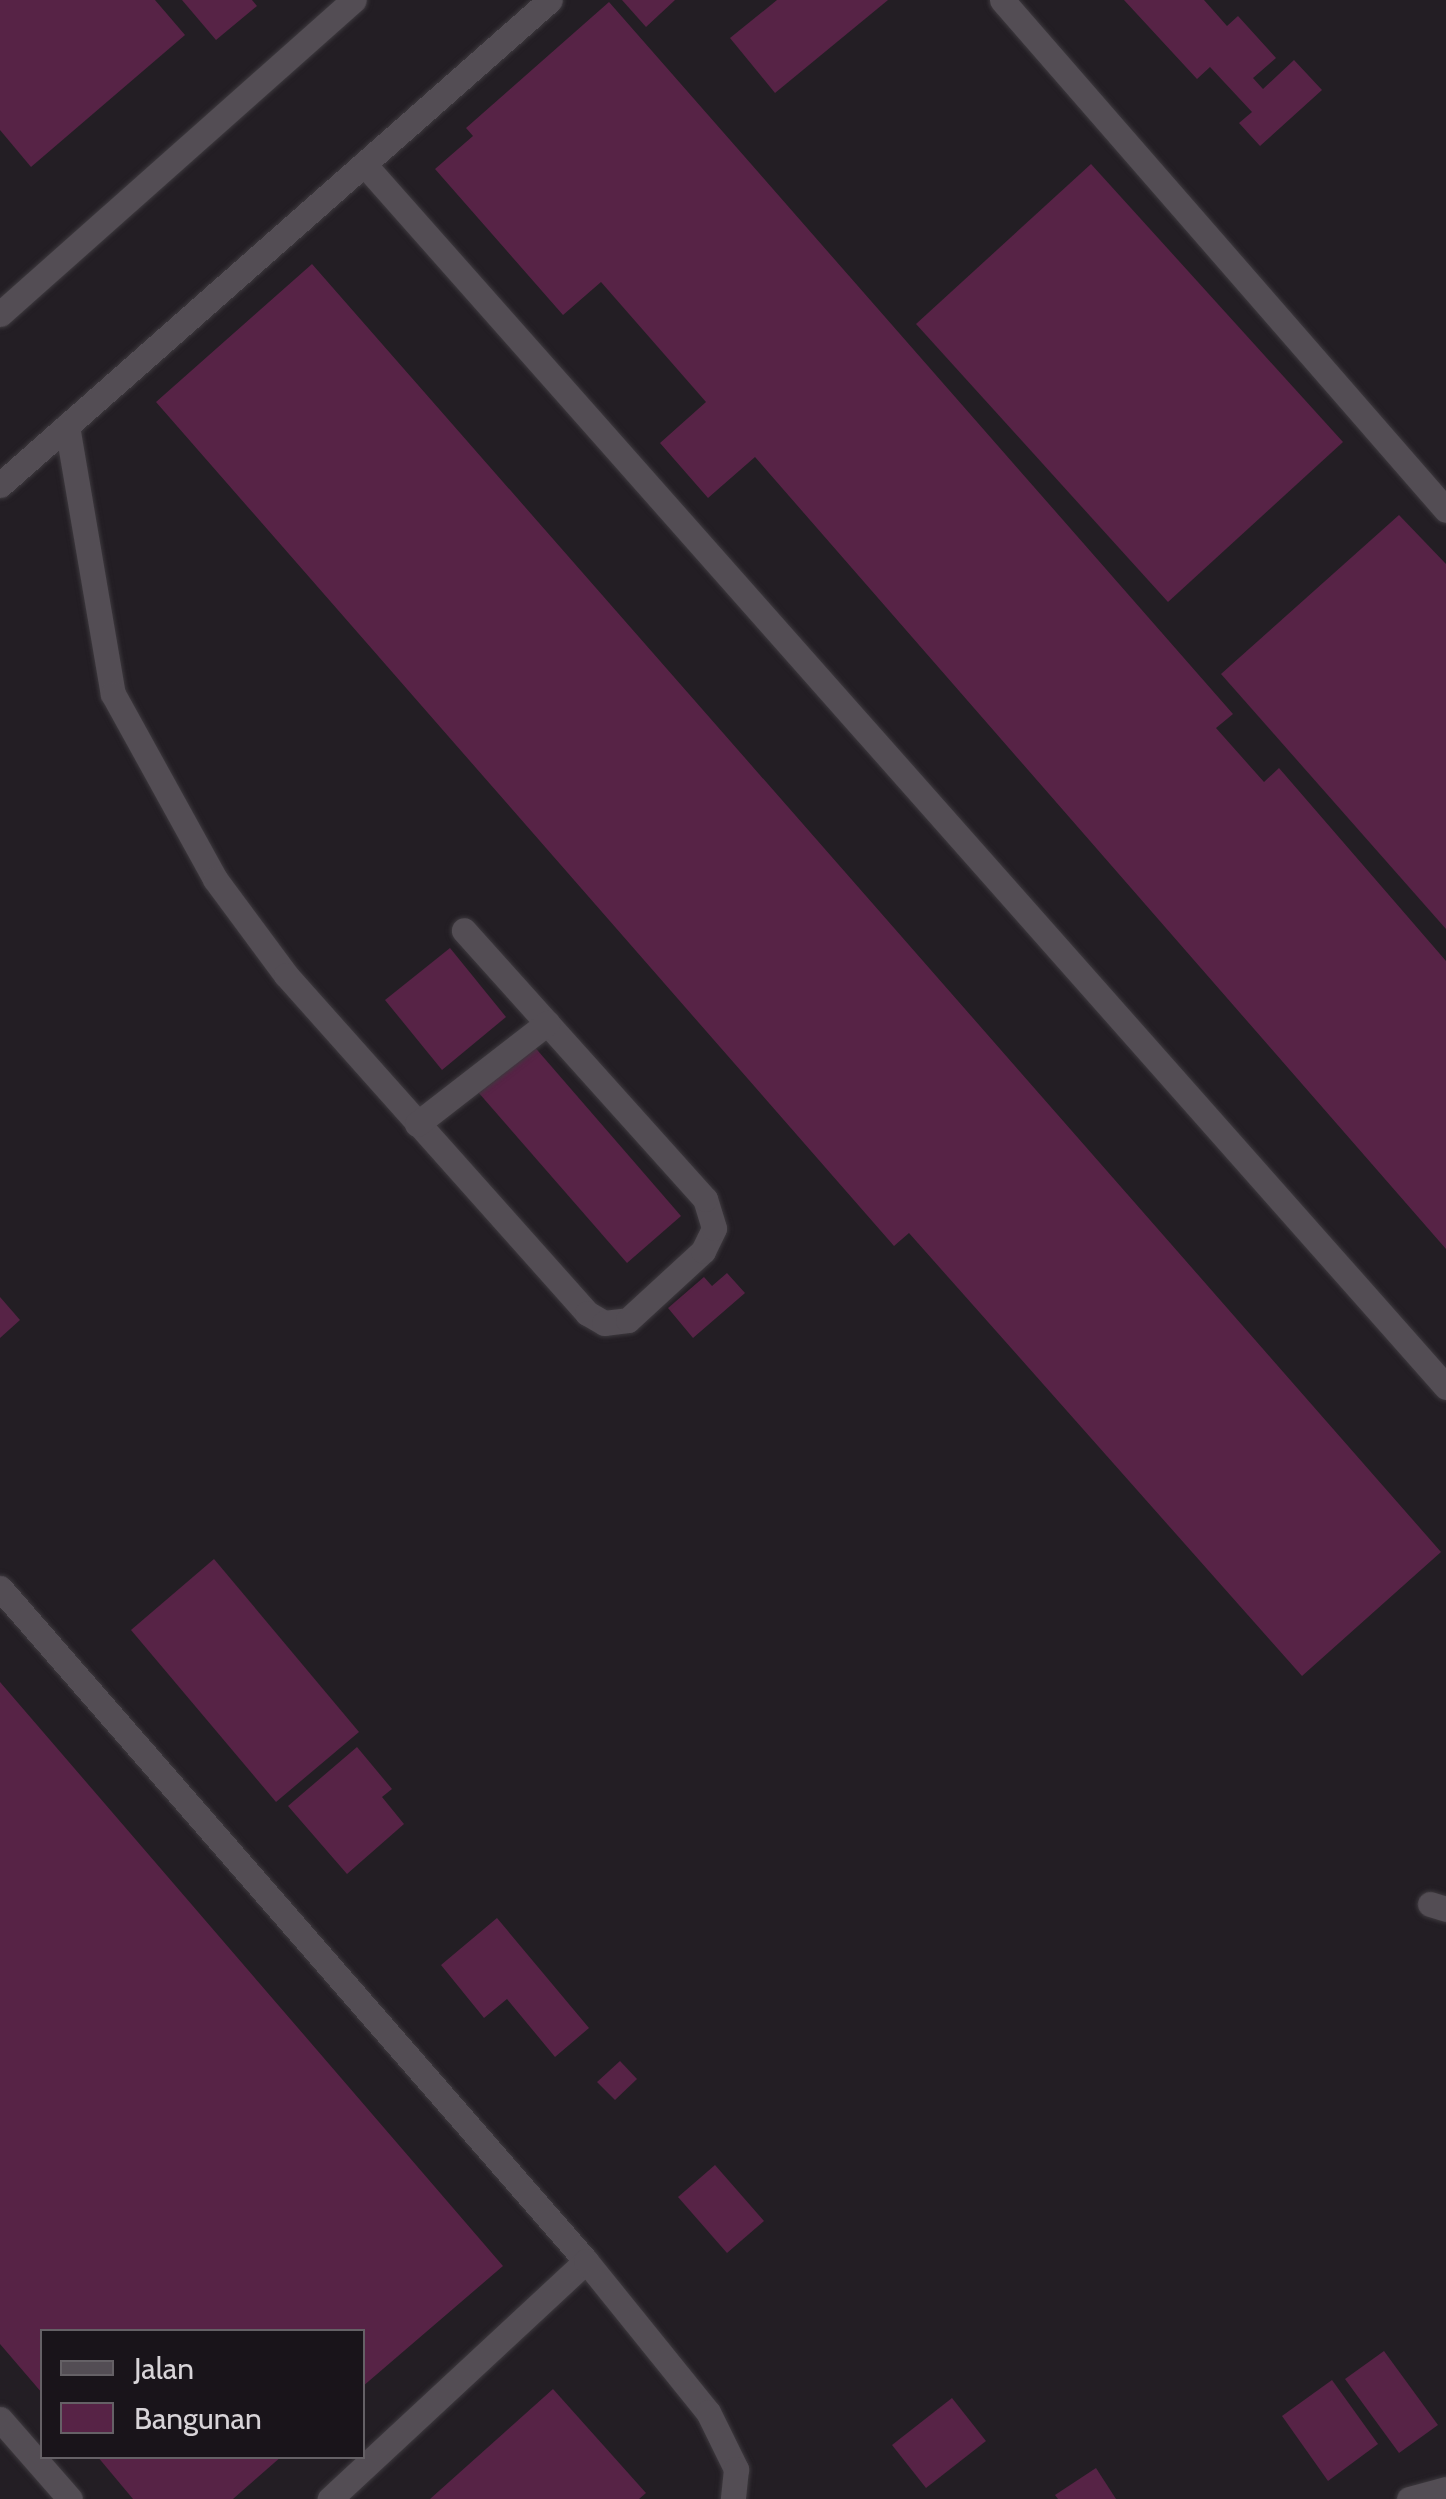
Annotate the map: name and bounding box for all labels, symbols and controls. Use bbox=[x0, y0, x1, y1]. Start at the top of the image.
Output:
legend bbox=[40, 2329, 365, 2459]
text: Jalan bbox=[134, 2350, 194, 2387]
text: Bangunan bbox=[134, 2400, 262, 2437]

